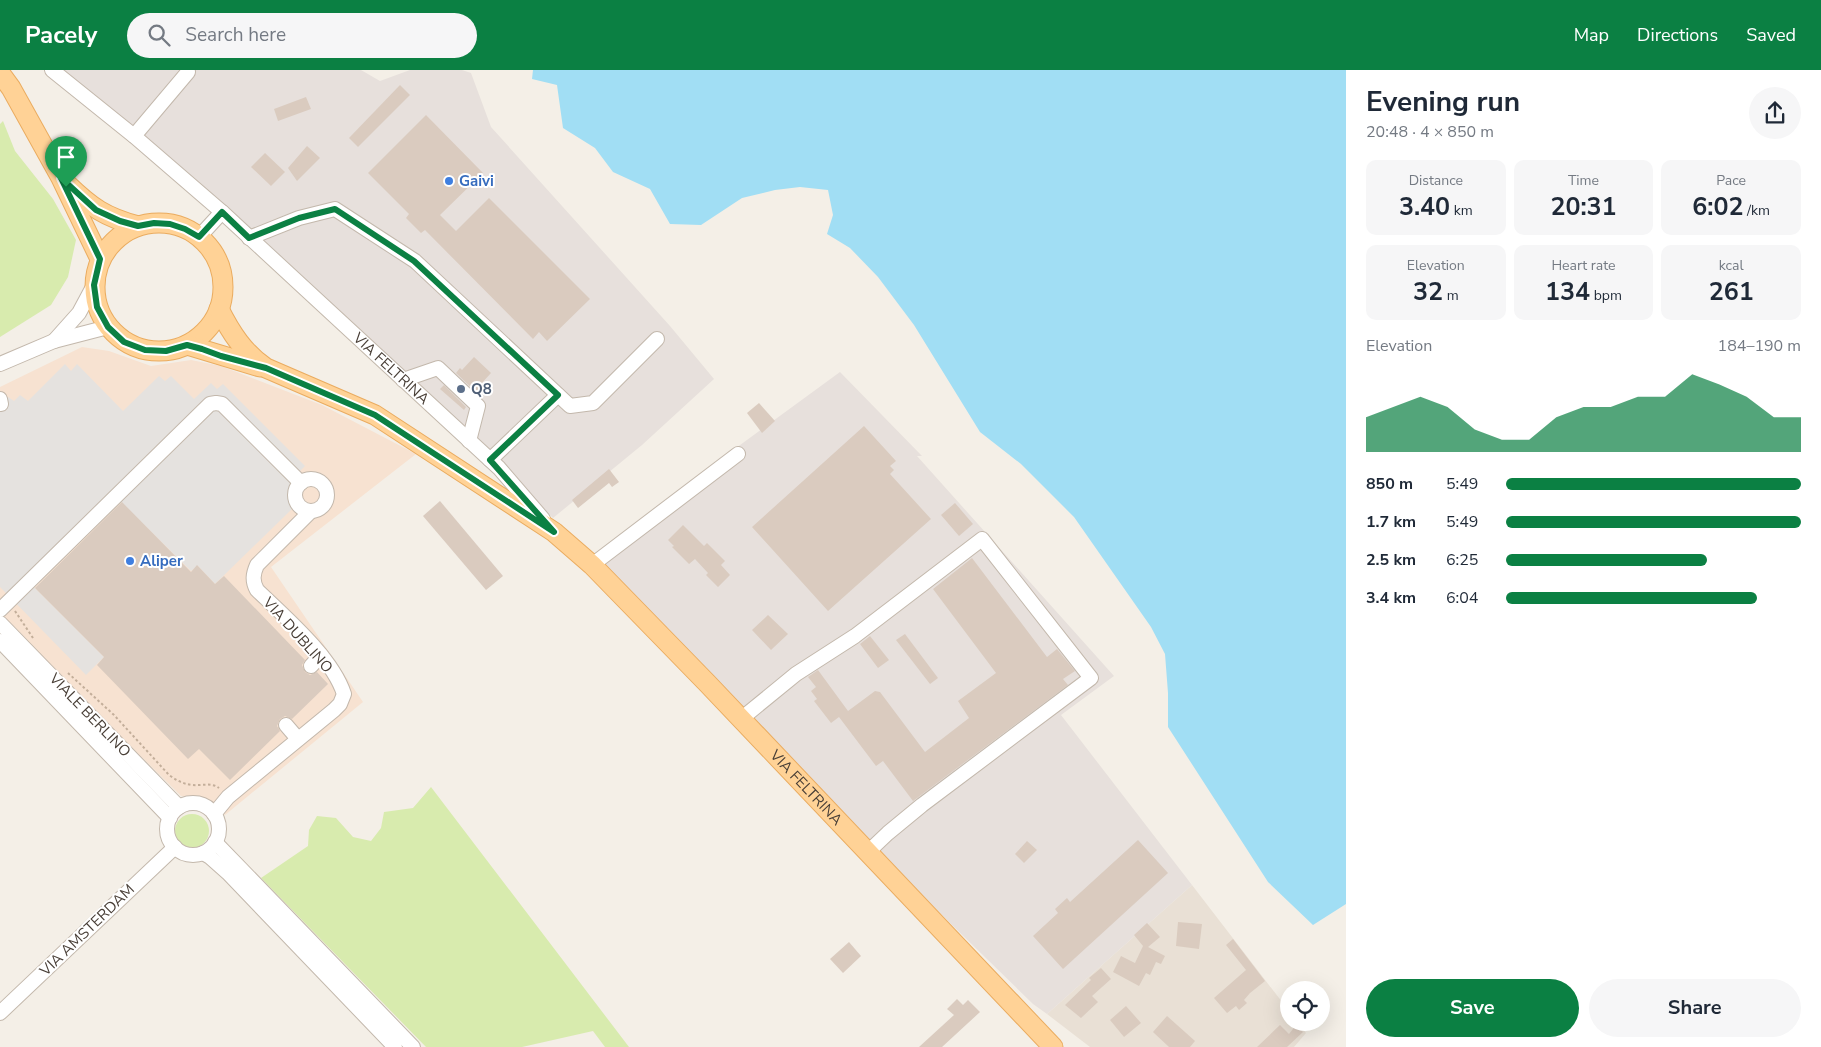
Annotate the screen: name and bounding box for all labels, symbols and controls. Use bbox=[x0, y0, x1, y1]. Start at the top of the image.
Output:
search box bbox=[127, 13, 477, 58]
text: Pacely bbox=[25, 19, 97, 51]
icon: search bbox=[145, 21, 173, 49]
text: Search here bbox=[185, 22, 286, 48]
text: Map bbox=[1574, 23, 1609, 47]
text: Directions bbox=[1637, 23, 1718, 47]
text: Saved bbox=[1746, 23, 1796, 47]
text: Evening run bbox=[1366, 83, 1520, 121]
button: share bbox=[1749, 87, 1801, 139]
text: 20:48 · 4 × 850 m bbox=[1366, 121, 1494, 143]
pin bbox=[45, 136, 87, 187]
icon: arrive bbox=[52, 143, 80, 171]
place label: Gaivi bbox=[459, 171, 494, 191]
text: Distance bbox=[1409, 171, 1463, 190]
text: Time bbox=[1568, 171, 1599, 190]
text: Pace bbox=[1716, 171, 1746, 190]
marker: Gaivi bbox=[443, 175, 455, 187]
text: 3.40 bbox=[1399, 190, 1450, 224]
text: 20:31 bbox=[1550, 190, 1617, 224]
text: 6:02 bbox=[1692, 190, 1744, 224]
text: km bbox=[1450, 201, 1473, 220]
text: /km bbox=[1744, 201, 1770, 220]
text: Elevation bbox=[1407, 256, 1465, 275]
text: Heart rate bbox=[1551, 256, 1616, 275]
text: kcal bbox=[1719, 256, 1744, 275]
text: 32 bbox=[1413, 275, 1443, 309]
text: 134 bbox=[1545, 275, 1590, 309]
text: 261 bbox=[1709, 275, 1754, 309]
text: m bbox=[1443, 286, 1459, 305]
text: bpm bbox=[1590, 286, 1622, 305]
street label: VIA FELTRINA bbox=[348, 327, 434, 409]
text: Elevation bbox=[1366, 335, 1432, 357]
text: 184–190 m bbox=[1718, 335, 1801, 357]
place label: Q8 bbox=[471, 379, 492, 399]
marker: Q8 bbox=[455, 383, 467, 395]
text: 850 m bbox=[1366, 473, 1413, 495]
text: 5:49 bbox=[1446, 473, 1478, 495]
text: 1.7 km bbox=[1366, 511, 1416, 533]
text: 5:49 bbox=[1446, 511, 1478, 533]
text: 2.5 km bbox=[1366, 549, 1416, 571]
text: 6:25 bbox=[1446, 549, 1478, 571]
place label: Aliper bbox=[140, 551, 183, 571]
marker: Aliper bbox=[124, 555, 136, 567]
text: 3.4 km bbox=[1366, 587, 1416, 609]
text: 6:04 bbox=[1446, 587, 1478, 609]
street label: VIA DUBLINO bbox=[258, 592, 337, 677]
street label: VIALE BERLINO bbox=[44, 668, 135, 761]
street label: VIA FELTRINA bbox=[765, 745, 847, 830]
street label: VIA AMSTERDAM bbox=[35, 880, 139, 981]
button: Save bbox=[1366, 979, 1579, 1037]
button: Share bbox=[1589, 979, 1801, 1037]
map controls bbox=[1280, 981, 1330, 1031]
button: locate bbox=[1280, 981, 1330, 1031]

